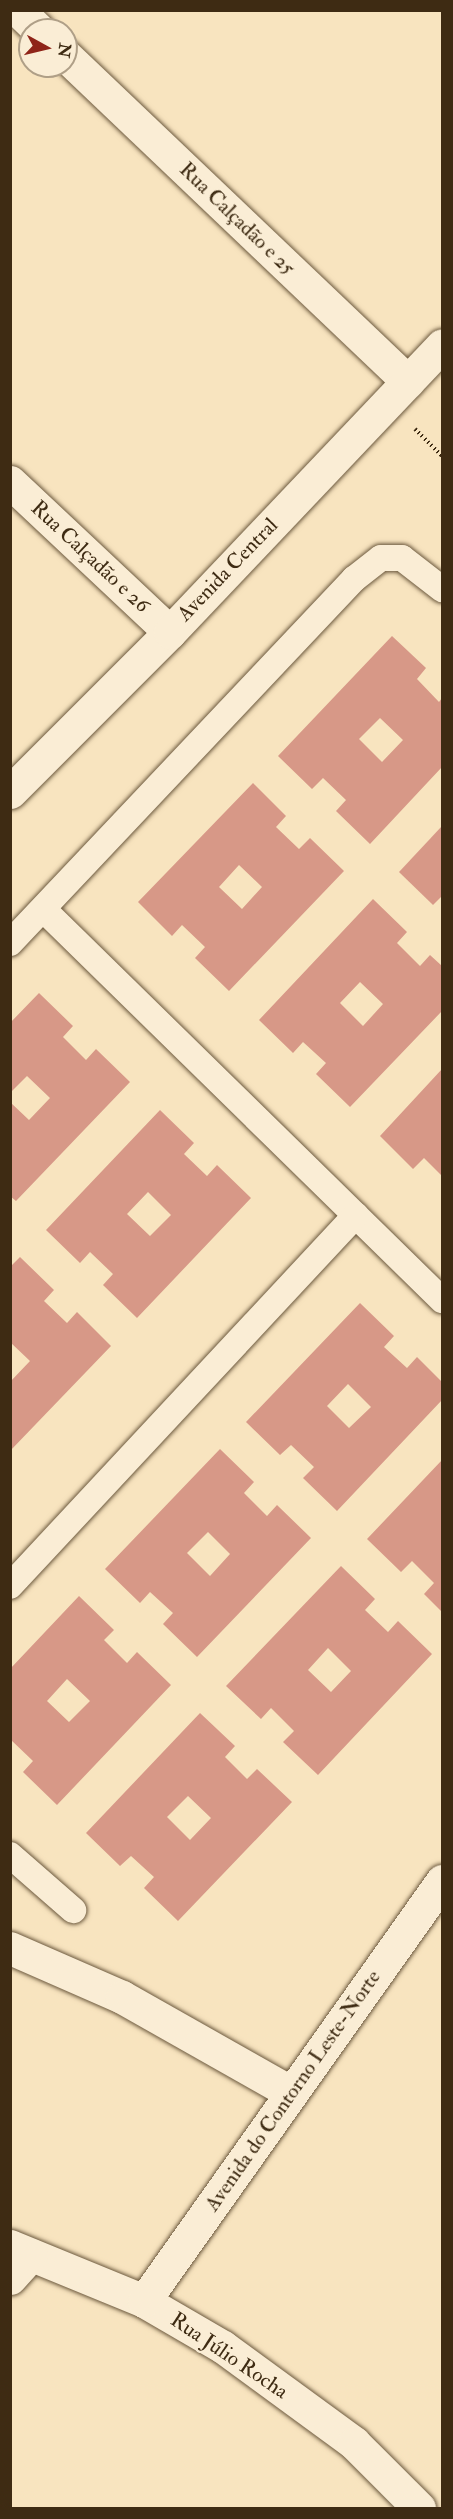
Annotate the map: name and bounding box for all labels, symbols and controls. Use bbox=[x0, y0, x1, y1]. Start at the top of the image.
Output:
north arrow bbox=[18, 18, 78, 78]
text: N bbox=[53, 42, 75, 59]
street label: Rua Calçadão e 25 bbox=[174, 157, 300, 281]
street label: Rua Calçadão e 26 bbox=[25, 496, 155, 618]
street label: Avenida Central bbox=[173, 513, 283, 627]
street label: Avenida do Contorno Leste-Norte bbox=[200, 1966, 386, 2216]
street label: Rua Júlio Rocha bbox=[166, 2307, 292, 2405]

